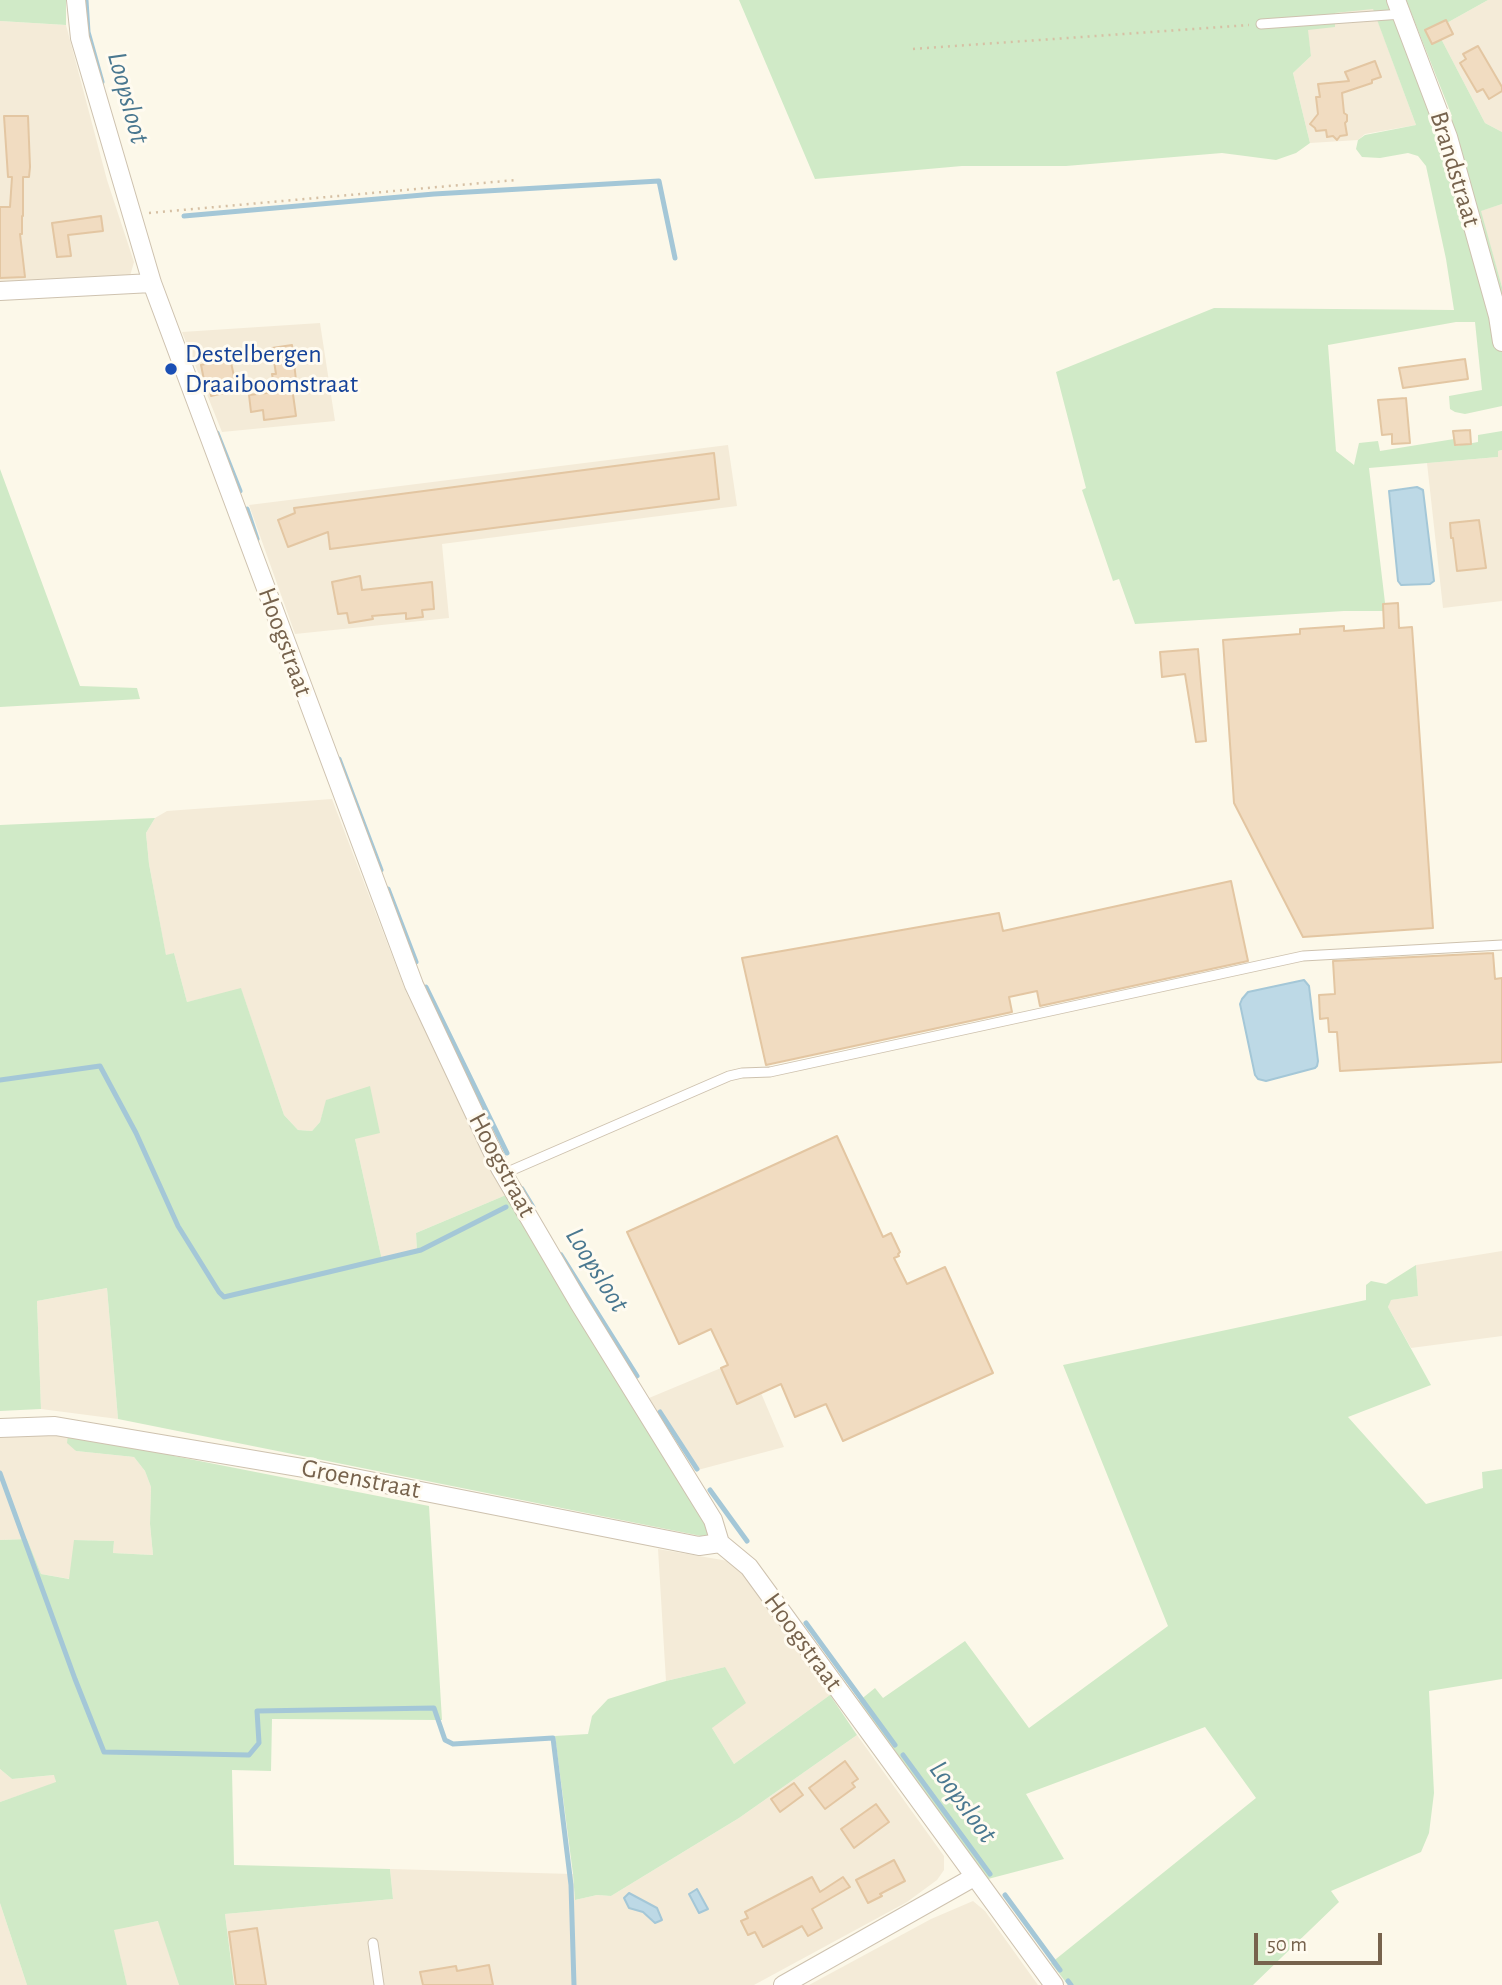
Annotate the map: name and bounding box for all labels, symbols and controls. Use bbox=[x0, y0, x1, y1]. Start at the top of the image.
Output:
water label: Loopsloot bbox=[100, 48, 156, 148]
street label: Brandstraat bbox=[1423, 108, 1487, 230]
place label: Destelbergen Draaiboomstraat bbox=[185, 338, 358, 400]
marker: Destelbergen Draaiboomstraat bbox=[163, 361, 179, 377]
street label: Hoogstraat bbox=[251, 583, 319, 701]
street label: Hoogstraat bbox=[462, 1107, 542, 1223]
water label: Loopsloot bbox=[558, 1221, 636, 1319]
street label: Groenstraat bbox=[299, 1452, 423, 1506]
street label: Hoogstraat bbox=[757, 1587, 849, 1697]
water label: Loopsloot bbox=[922, 1754, 1004, 1850]
scale bar bbox=[1257, 1918, 1385, 1962]
text: 50 m bbox=[1267, 1934, 1307, 1955]

